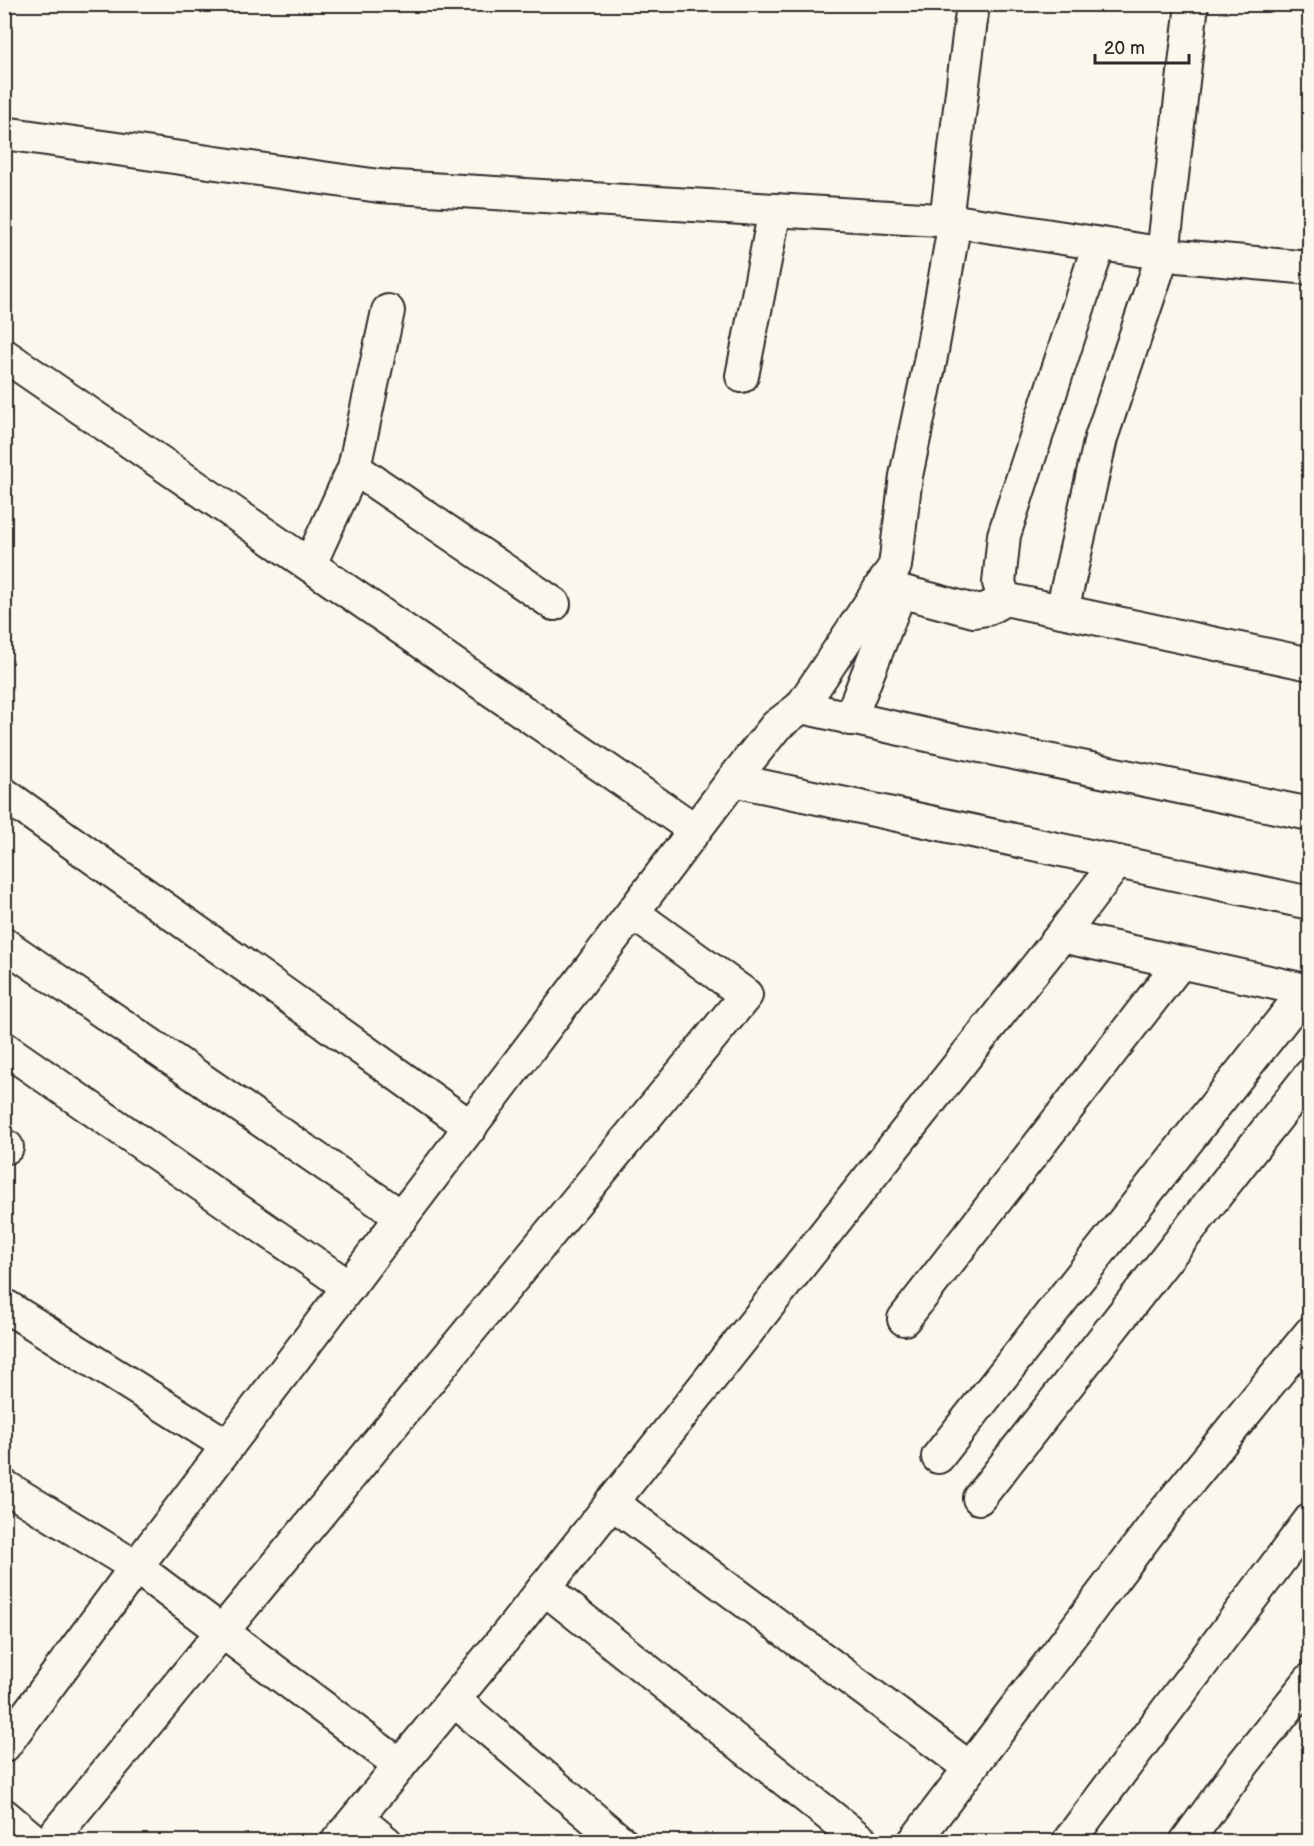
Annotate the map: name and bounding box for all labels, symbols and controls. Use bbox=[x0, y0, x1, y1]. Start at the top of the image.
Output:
scale bar bbox=[1095, 27, 1190, 65]
text: 20 m bbox=[1104, 38, 1145, 59]

